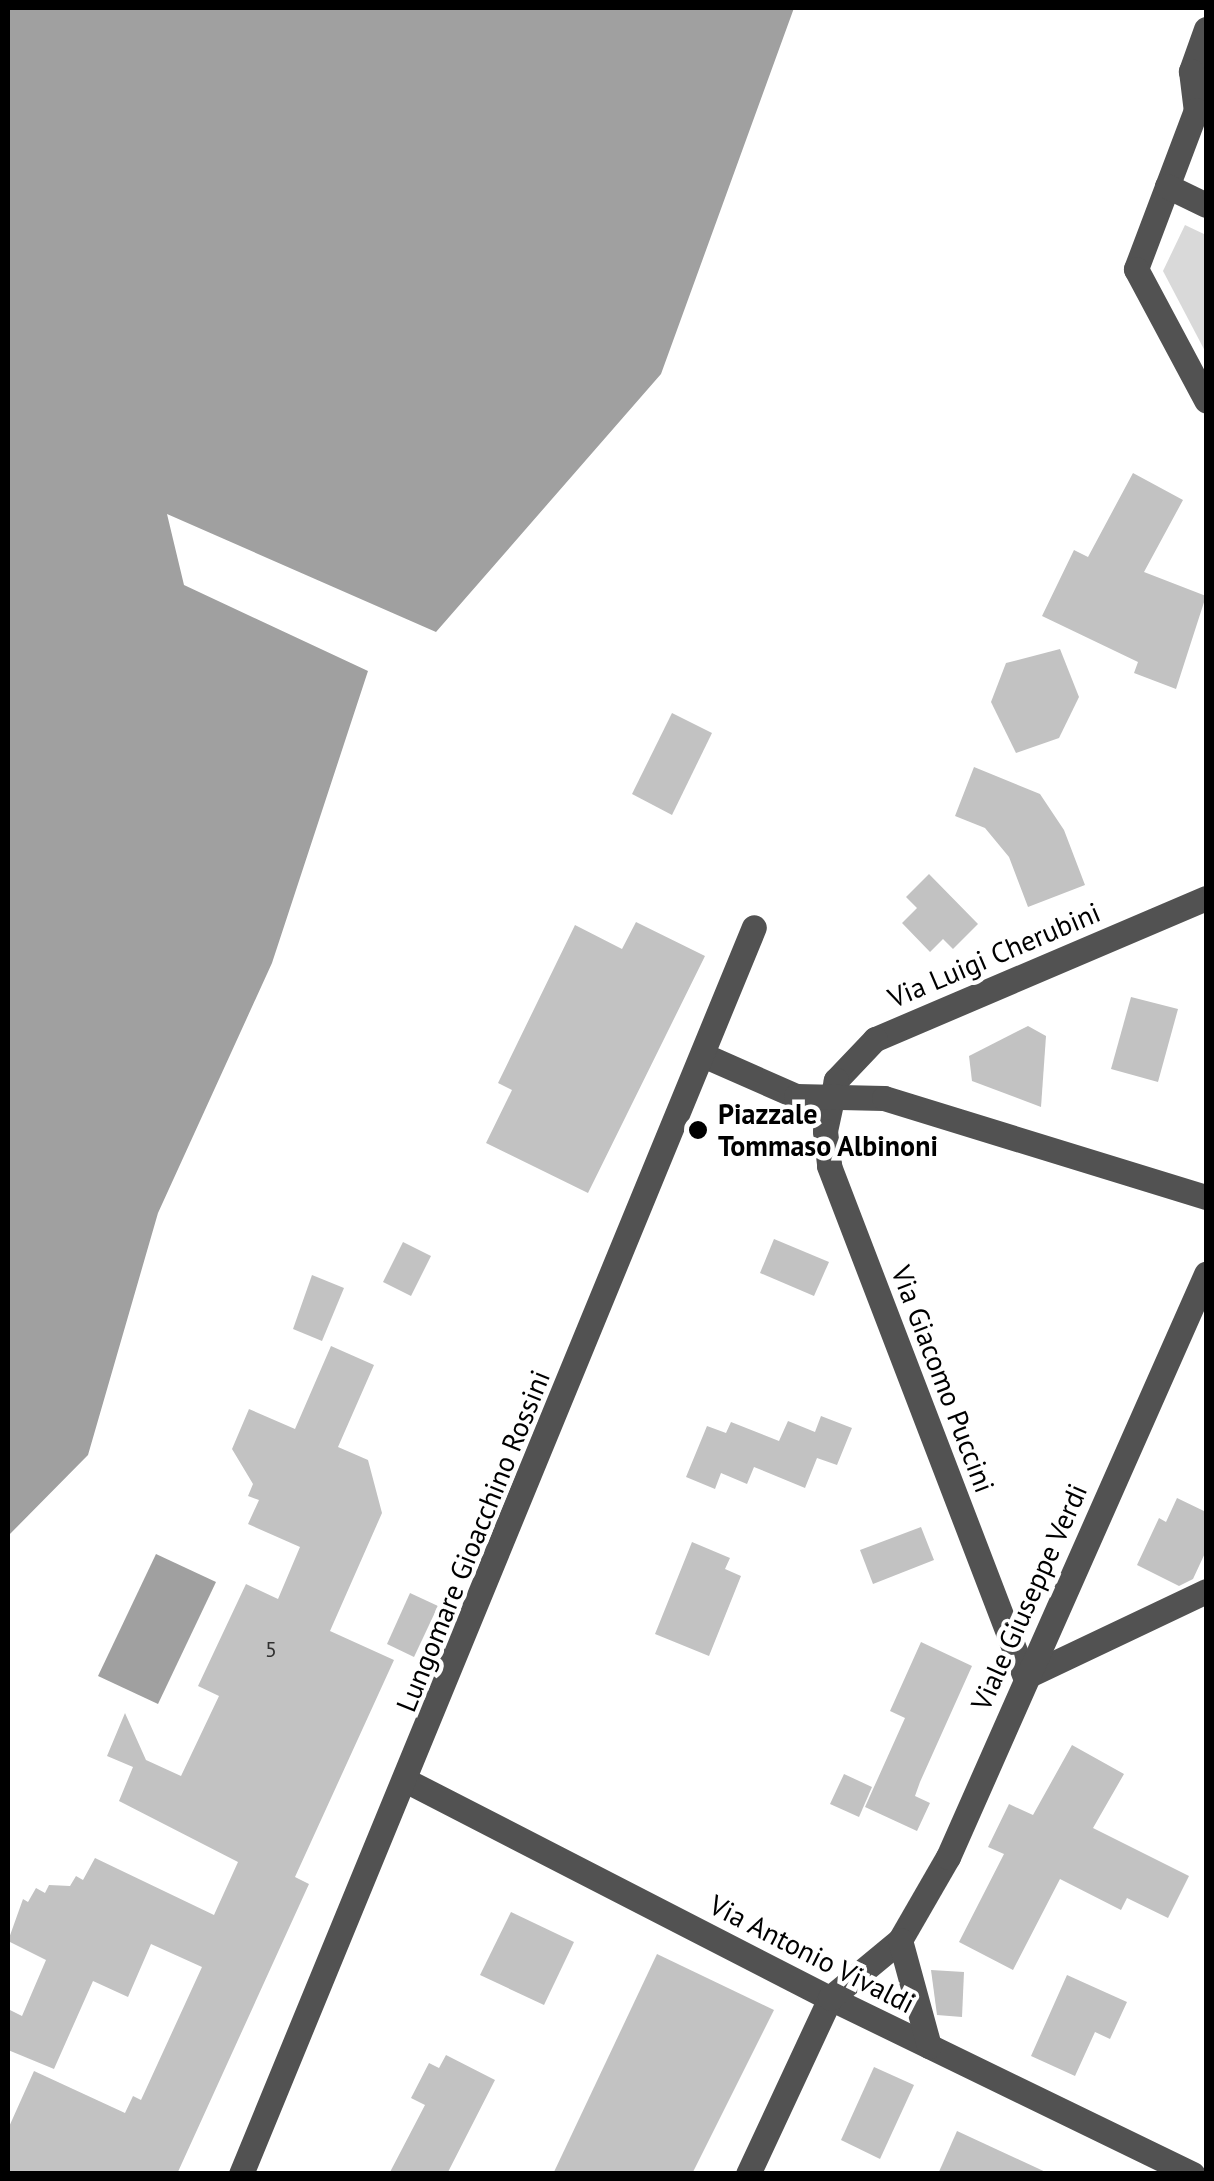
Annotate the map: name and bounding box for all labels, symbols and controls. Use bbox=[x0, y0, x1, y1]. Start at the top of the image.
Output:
street label: Via Luigi Cherubini bbox=[883, 895, 1105, 1015]
place label: Piazzale Tommaso Albinoni bbox=[718, 1097, 939, 1163]
marker: Piazzale Tommaso Albinoni bbox=[687, 1119, 709, 1141]
street label: Via Giacomo Puccini bbox=[884, 1261, 1002, 1497]
street label: Lungomare Gioacchino Rossini bbox=[389, 1365, 557, 1717]
street label: Viale Giuseppe Verdi bbox=[964, 1478, 1094, 1716]
house number: 5 bbox=[265, 1637, 277, 1663]
street label: Via Antonio Vivaldi bbox=[703, 1887, 921, 2021]

